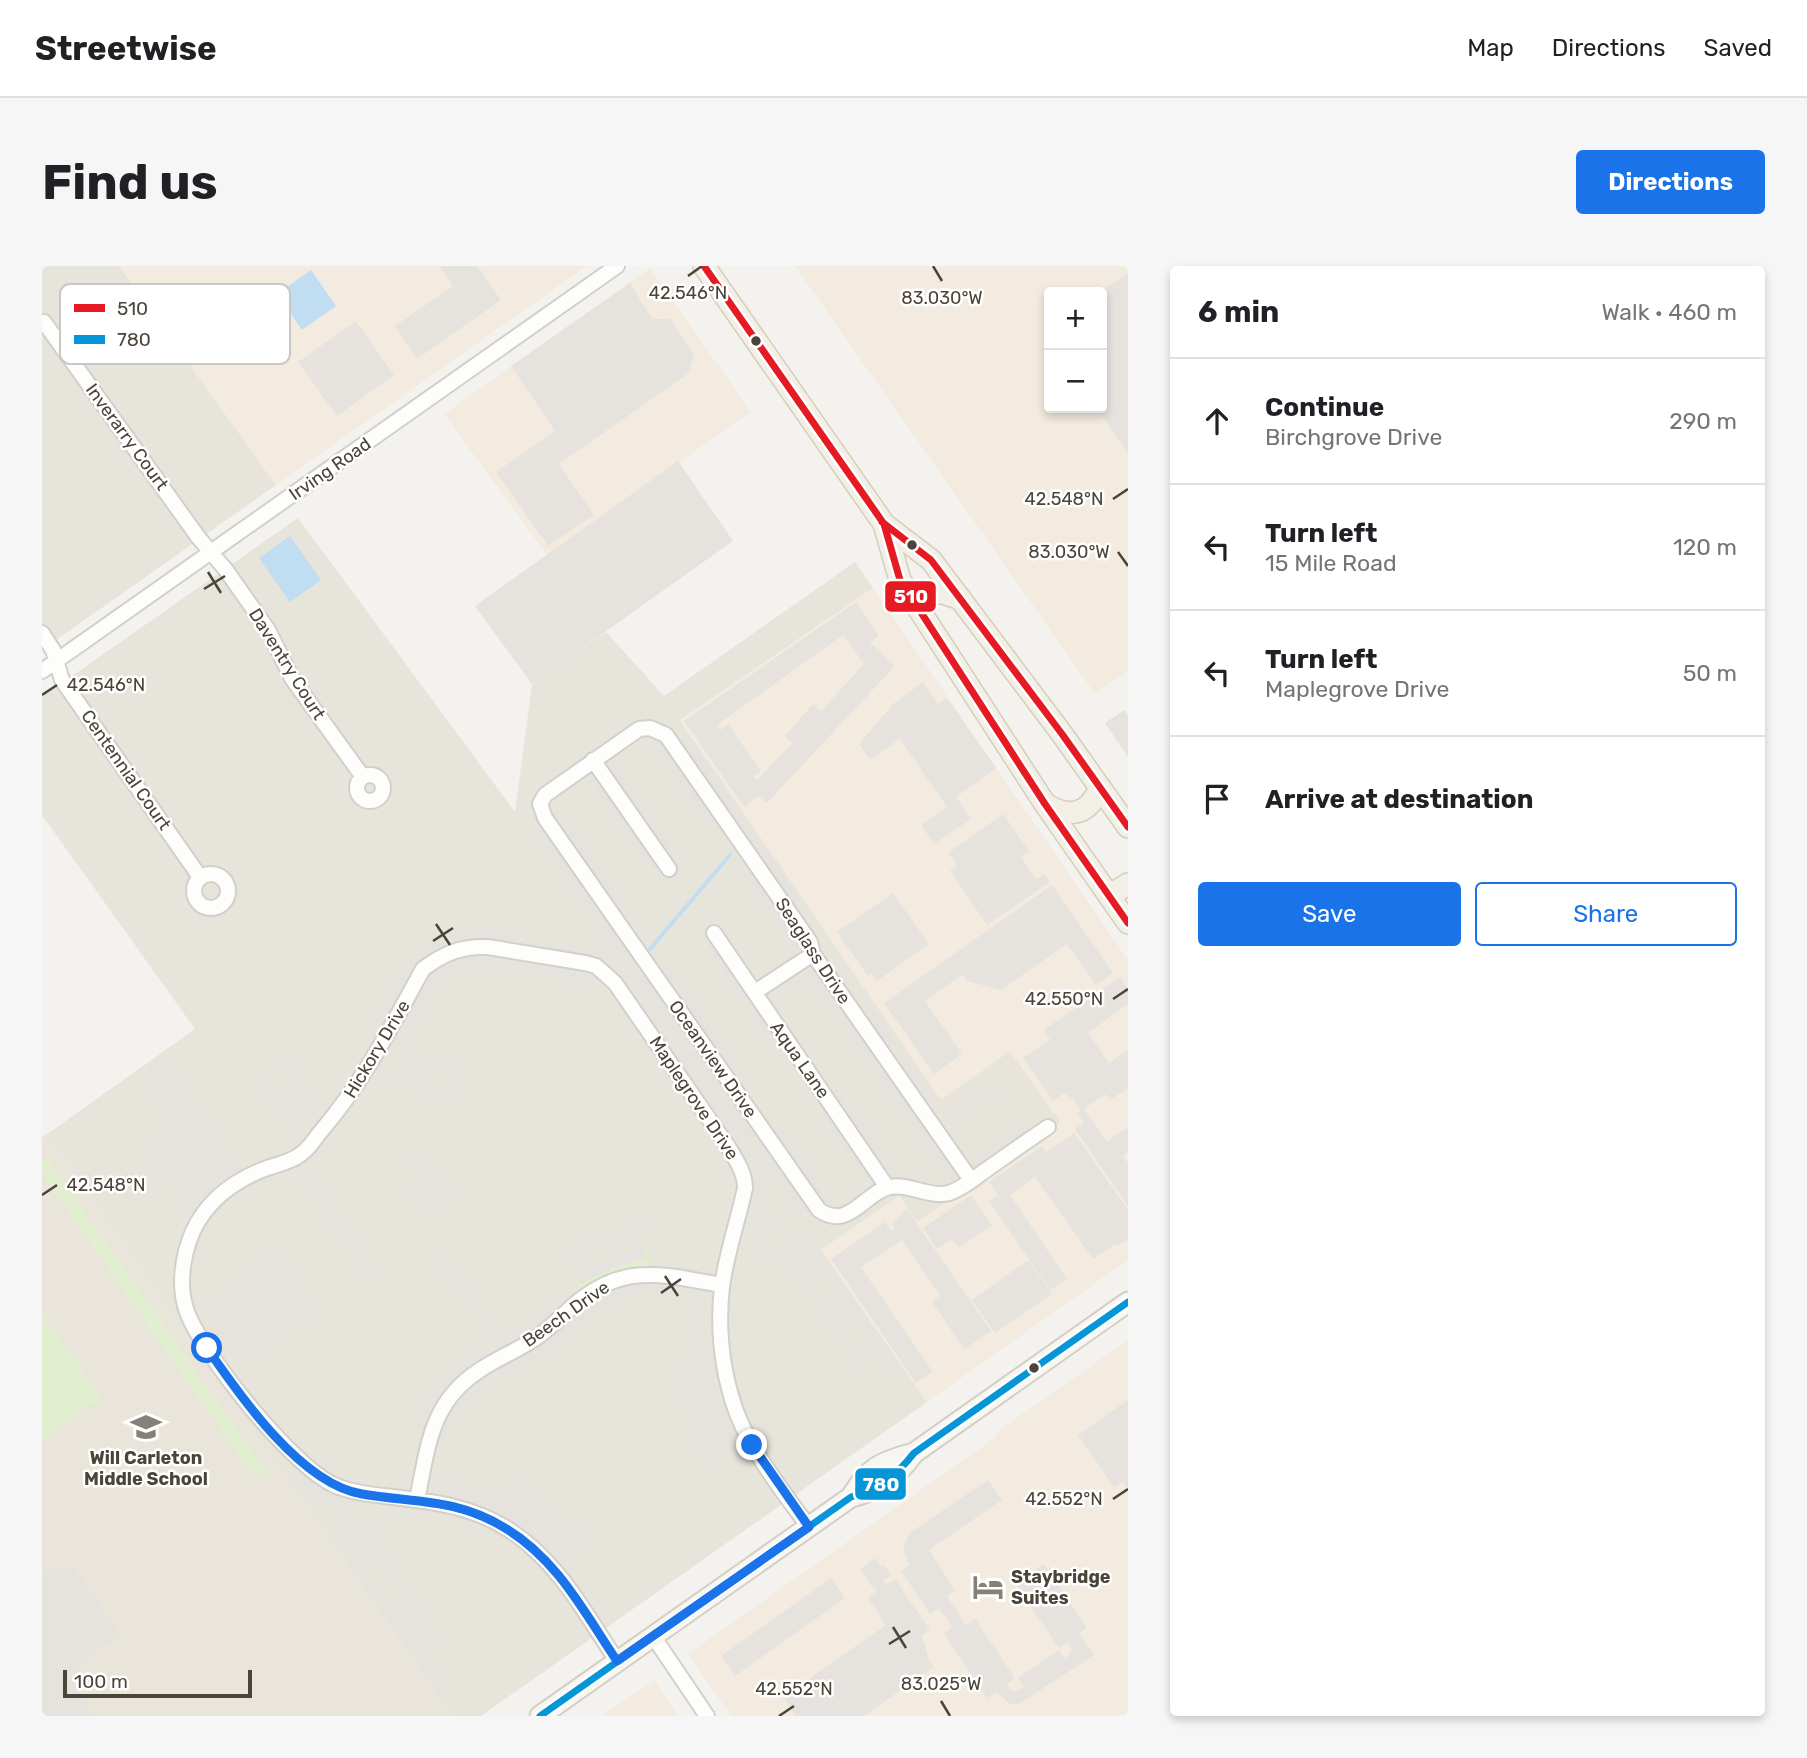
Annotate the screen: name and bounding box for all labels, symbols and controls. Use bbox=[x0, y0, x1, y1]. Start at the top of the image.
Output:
text: Streetwise bbox=[35, 29, 217, 68]
text: Map bbox=[1467, 34, 1514, 62]
text: Directions bbox=[1552, 34, 1665, 62]
text: Saved bbox=[1703, 34, 1772, 62]
button: Directions bbox=[1576, 150, 1765, 214]
text: Find us bbox=[42, 153, 218, 211]
text: 42.546°N bbox=[649, 282, 727, 304]
legend bbox=[60, 284, 290, 364]
text: 83.030°W bbox=[901, 287, 983, 309]
map controls bbox=[1044, 287, 1107, 413]
button: + bbox=[1044, 287, 1107, 350]
text: 6 min bbox=[1198, 294, 1279, 330]
text: 510 bbox=[117, 297, 148, 320]
text: Walk · 460 m bbox=[1601, 298, 1737, 326]
text: 780 bbox=[117, 328, 151, 351]
unlabelled marker bbox=[749, 334, 763, 348]
button: − bbox=[1044, 350, 1107, 413]
street label: Inverarry Court bbox=[81, 379, 173, 495]
text: Continue bbox=[1265, 392, 1384, 423]
icon: ahead bbox=[1198, 402, 1236, 440]
text: 290 m bbox=[1669, 407, 1737, 435]
text: Birchgrove Drive bbox=[1265, 423, 1442, 451]
street label: Irving Road bbox=[285, 433, 375, 505]
text: 42.548°N bbox=[1024, 488, 1104, 510]
text: Turn left bbox=[1265, 518, 1377, 549]
icon: left bbox=[1198, 528, 1236, 566]
text: 120 m bbox=[1673, 533, 1737, 561]
unlabelled marker bbox=[905, 538, 919, 552]
text: 83.030°W bbox=[1028, 541, 1110, 563]
text: 15 Mile Road bbox=[1265, 549, 1397, 577]
line badge: 510 bbox=[884, 580, 937, 613]
text: 510 bbox=[894, 585, 928, 608]
street label: Daventry Court bbox=[244, 604, 330, 724]
text: Turn left bbox=[1265, 644, 1377, 675]
icon: left bbox=[1198, 654, 1236, 692]
text: 50 m bbox=[1683, 659, 1737, 687]
text: 42.546°N bbox=[67, 674, 145, 696]
text: Maplegrove Drive bbox=[1265, 675, 1449, 703]
street label: Centennial Court bbox=[76, 706, 176, 834]
icon: arrive bbox=[1198, 780, 1236, 818]
text: Arrive at destination bbox=[1265, 784, 1533, 815]
button: Save bbox=[1198, 882, 1461, 946]
button: Share bbox=[1475, 882, 1737, 946]
street label: Seaglass Drive bbox=[770, 894, 856, 1008]
text: 42.550°N bbox=[1025, 988, 1103, 1010]
street label: Hickory Drive bbox=[339, 996, 415, 1102]
street label: Oceanview Drive bbox=[664, 996, 762, 1122]
street label: Aqua Lane bbox=[765, 1017, 835, 1103]
street label: Maplegrove Drive bbox=[645, 1032, 743, 1164]
text: 42.548°N bbox=[66, 1174, 146, 1196]
street label: Beech Drive bbox=[518, 1276, 614, 1352]
route start bbox=[191, 1332, 222, 1363]
unlabelled marker bbox=[1027, 1361, 1041, 1375]
school or university icon: Will Carleton Middle School bbox=[129, 1410, 163, 1444]
route end bbox=[736, 1429, 767, 1460]
place label: Will Carleton Middle School bbox=[84, 1447, 208, 1490]
line badge: 780 bbox=[854, 1467, 907, 1501]
text: 780 bbox=[863, 1473, 899, 1496]
text: 42.552°N bbox=[1025, 1488, 1103, 1510]
place label: Staybridge Suites bbox=[1011, 1566, 1111, 1609]
hotel icon: Staybridge Suites bbox=[971, 1570, 1005, 1604]
scale bar bbox=[63, 1667, 252, 1699]
text: 100 m bbox=[74, 1670, 128, 1693]
text: 83.025°W bbox=[901, 1673, 981, 1695]
text: 42.552°N bbox=[755, 1678, 833, 1700]

